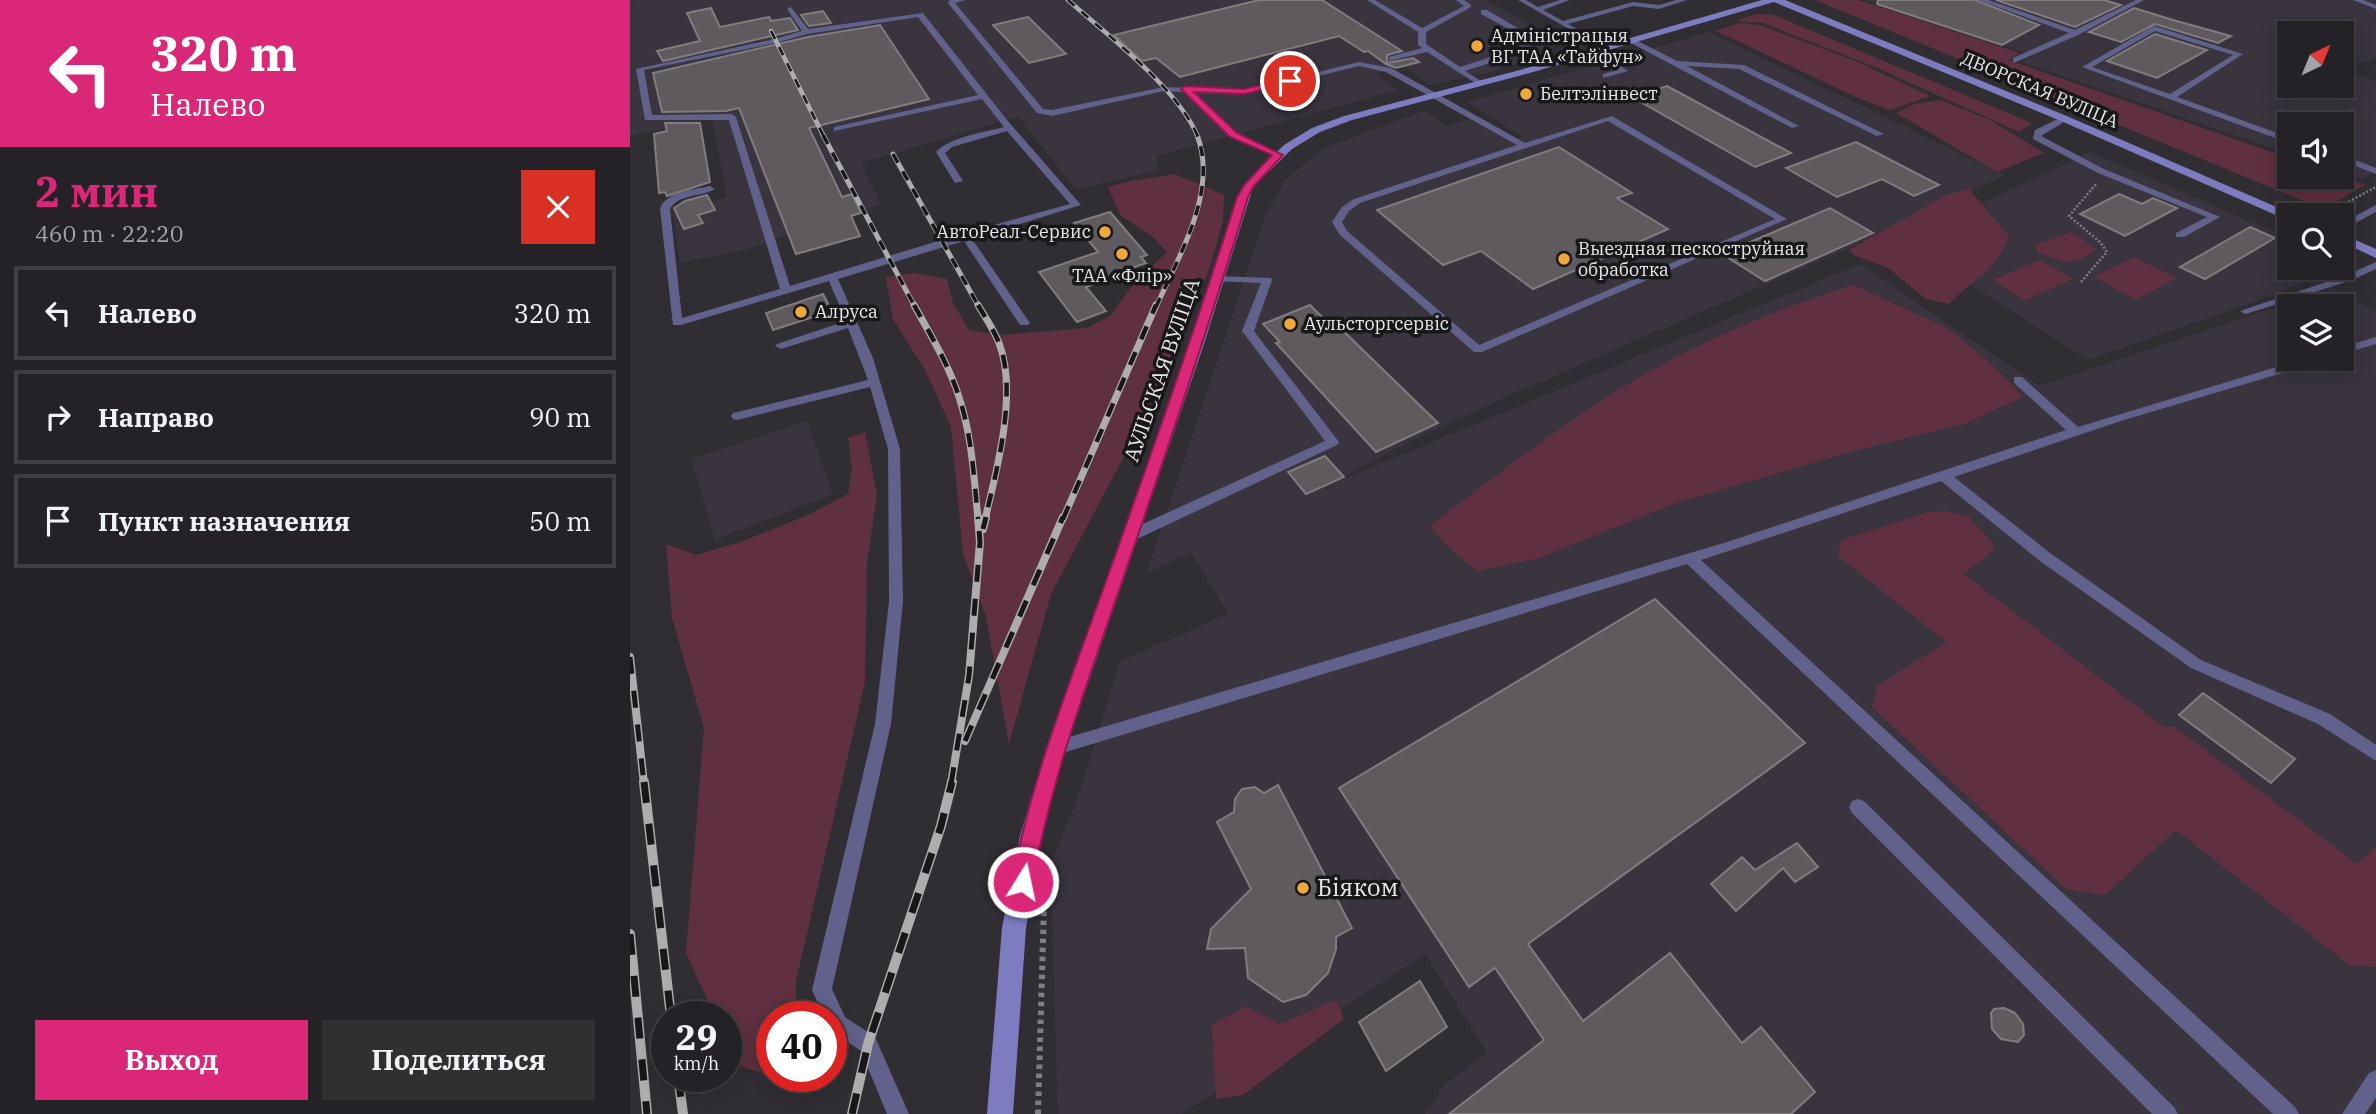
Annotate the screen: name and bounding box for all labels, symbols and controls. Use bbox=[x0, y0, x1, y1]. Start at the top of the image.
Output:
text: 320 m bbox=[150, 21, 297, 84]
north arrow bbox=[2277, 21, 2354, 98]
map controls bbox=[2277, 21, 2354, 371]
place label: Адміністрацыя ВГ ТАА «Тайфун» bbox=[1491, 24, 1643, 68]
icon: left bbox=[35, 28, 126, 119]
marker: Адміністрацыя ВГ ТАА «Тайфун» bbox=[1469, 38, 1485, 54]
street label: ДВОРСКАЯ ВУЛІЦА bbox=[1958, 46, 2123, 133]
pin bbox=[1260, 51, 1320, 111]
icon: arrive bbox=[1271, 62, 1309, 100]
place label: Белтэлінвест bbox=[1540, 82, 1658, 105]
text: Налево bbox=[150, 83, 266, 125]
marker: Белтэлінвест bbox=[1518, 86, 1534, 102]
button: sound bbox=[2277, 112, 2354, 189]
text: 2 мин bbox=[35, 164, 158, 219]
button: close bbox=[521, 170, 595, 244]
button: search bbox=[2277, 203, 2354, 280]
text: 460 m · 22:20 bbox=[35, 218, 184, 248]
place label: АвтоРеал-Сервис bbox=[937, 220, 1091, 243]
marker: АвтоРеал-Сервис bbox=[1097, 224, 1113, 240]
place label: Выездная пескоструйная обработка bbox=[1578, 237, 1805, 281]
marker: ТАА «Флір» bbox=[1114, 246, 1130, 262]
marker: Выездная пескоструйная обработка bbox=[1556, 251, 1572, 267]
place label: ТАА «Флір» bbox=[1072, 264, 1172, 287]
street label: АУЛЬСКАЯ ВУЛІЦА bbox=[1116, 274, 1206, 465]
icon: left bbox=[39, 294, 77, 332]
button: layers bbox=[2277, 294, 2354, 371]
text: Налево bbox=[98, 296, 197, 330]
text: 320 m bbox=[513, 296, 591, 330]
place label: Алруса bbox=[815, 300, 878, 323]
marker: Алруса bbox=[793, 304, 809, 320]
place label: Аульсторгсервіс bbox=[1304, 312, 1449, 335]
marker: Аульсторгсервіс bbox=[1282, 316, 1298, 332]
icon: right bbox=[39, 398, 77, 436]
text: Направо bbox=[98, 400, 214, 434]
text: 90 m bbox=[529, 400, 591, 434]
icon: arrive bbox=[39, 502, 77, 540]
text: Пункт назначения bbox=[98, 504, 350, 538]
text: 50 m bbox=[529, 504, 591, 538]
position arrow bbox=[986, 845, 1060, 919]
place label: Біяком bbox=[1317, 871, 1399, 903]
marker: Біяком bbox=[1295, 880, 1311, 896]
speed limit sign: 40 bbox=[756, 1001, 847, 1092]
text: 29 bbox=[675, 1014, 718, 1060]
button: Выход bbox=[35, 1020, 308, 1100]
button: Поделиться bbox=[322, 1020, 595, 1100]
text: km/h bbox=[674, 1052, 719, 1075]

